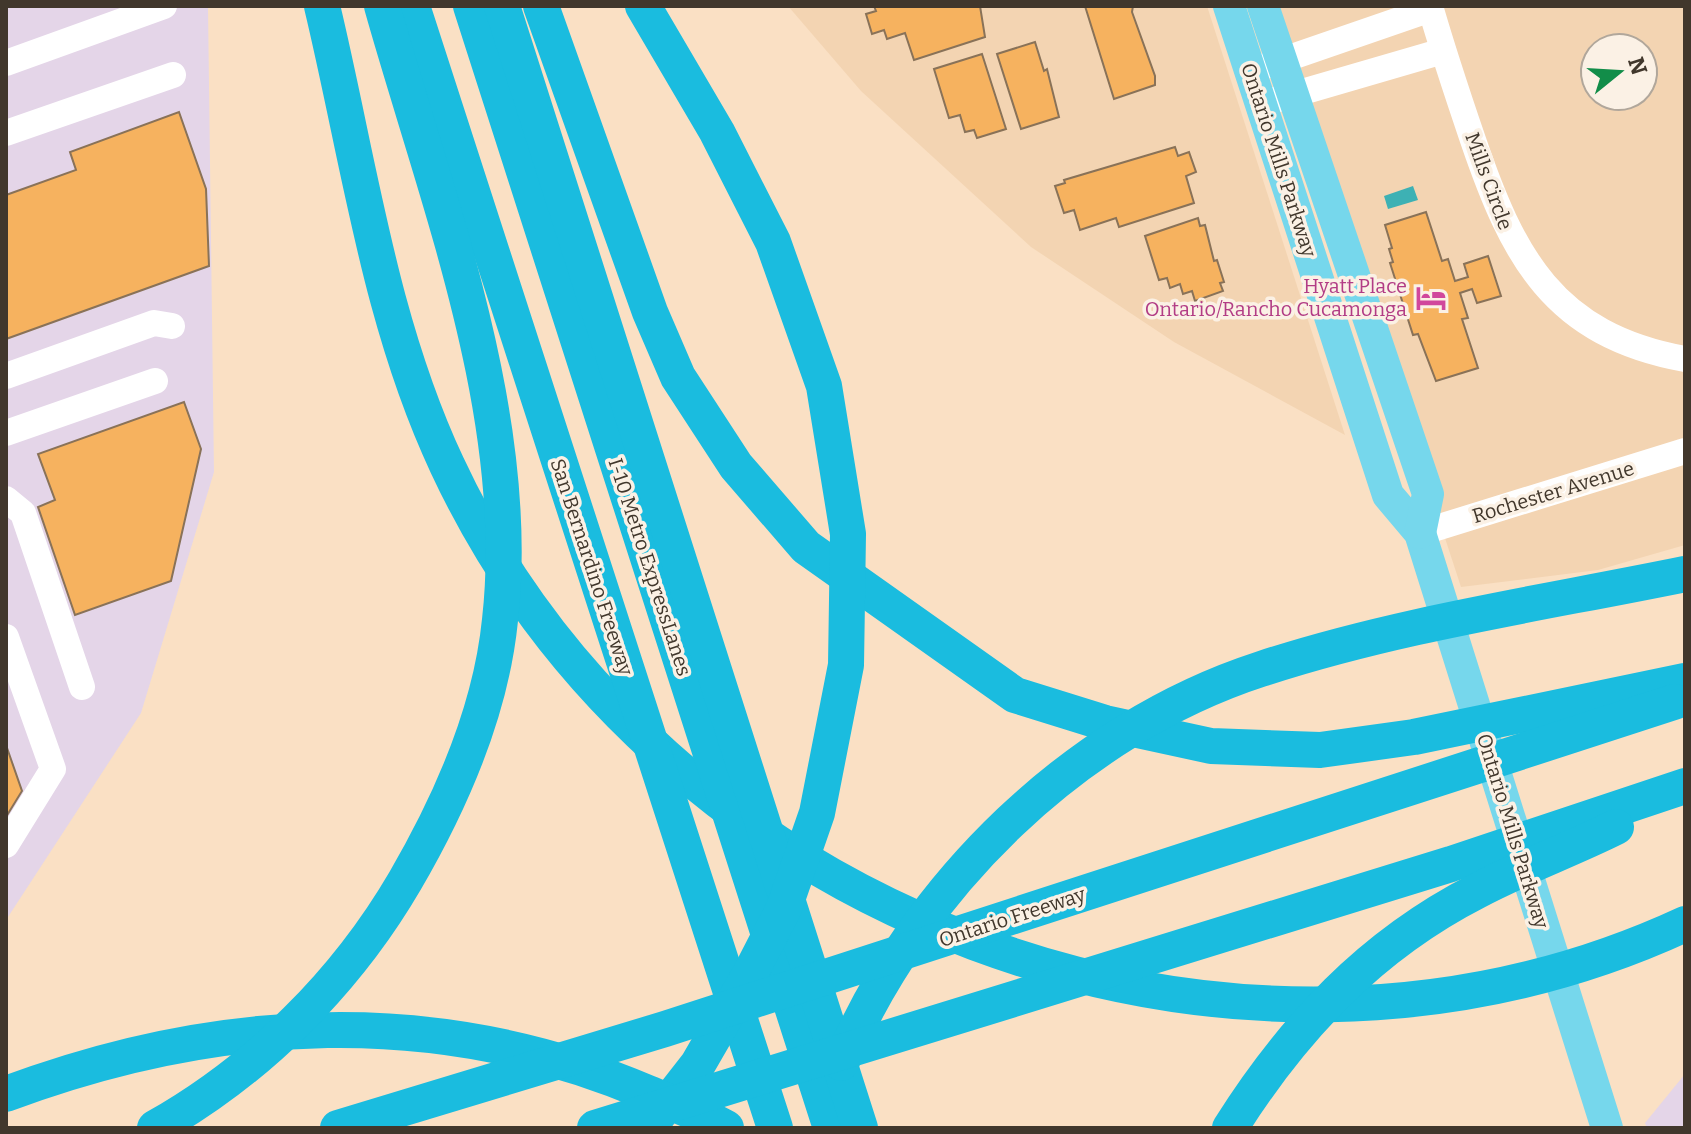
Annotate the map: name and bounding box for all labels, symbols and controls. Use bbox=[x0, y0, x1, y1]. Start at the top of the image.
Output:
north arrow bbox=[1579, 32, 1659, 112]
text: N bbox=[1622, 54, 1653, 78]
street label: Ontario Mills Parkway bbox=[1236, 60, 1322, 260]
street label: Mills Circle bbox=[1460, 129, 1518, 233]
place label: Hyatt Place Ontario/Rancho Cucamonga bbox=[1145, 274, 1407, 321]
hotel icon: Hyatt Place Ontario/Rancho Cucamonga bbox=[1414, 281, 1448, 315]
street label: I-10 Metro ExpressLanes bbox=[603, 455, 697, 679]
street label: San Bernardino Freeway bbox=[546, 456, 639, 679]
street label: Rochester Avenue bbox=[1469, 456, 1637, 528]
street label: Ontario Mills Parkway bbox=[1472, 731, 1554, 932]
street label: Ontario Freeway bbox=[936, 882, 1089, 952]

